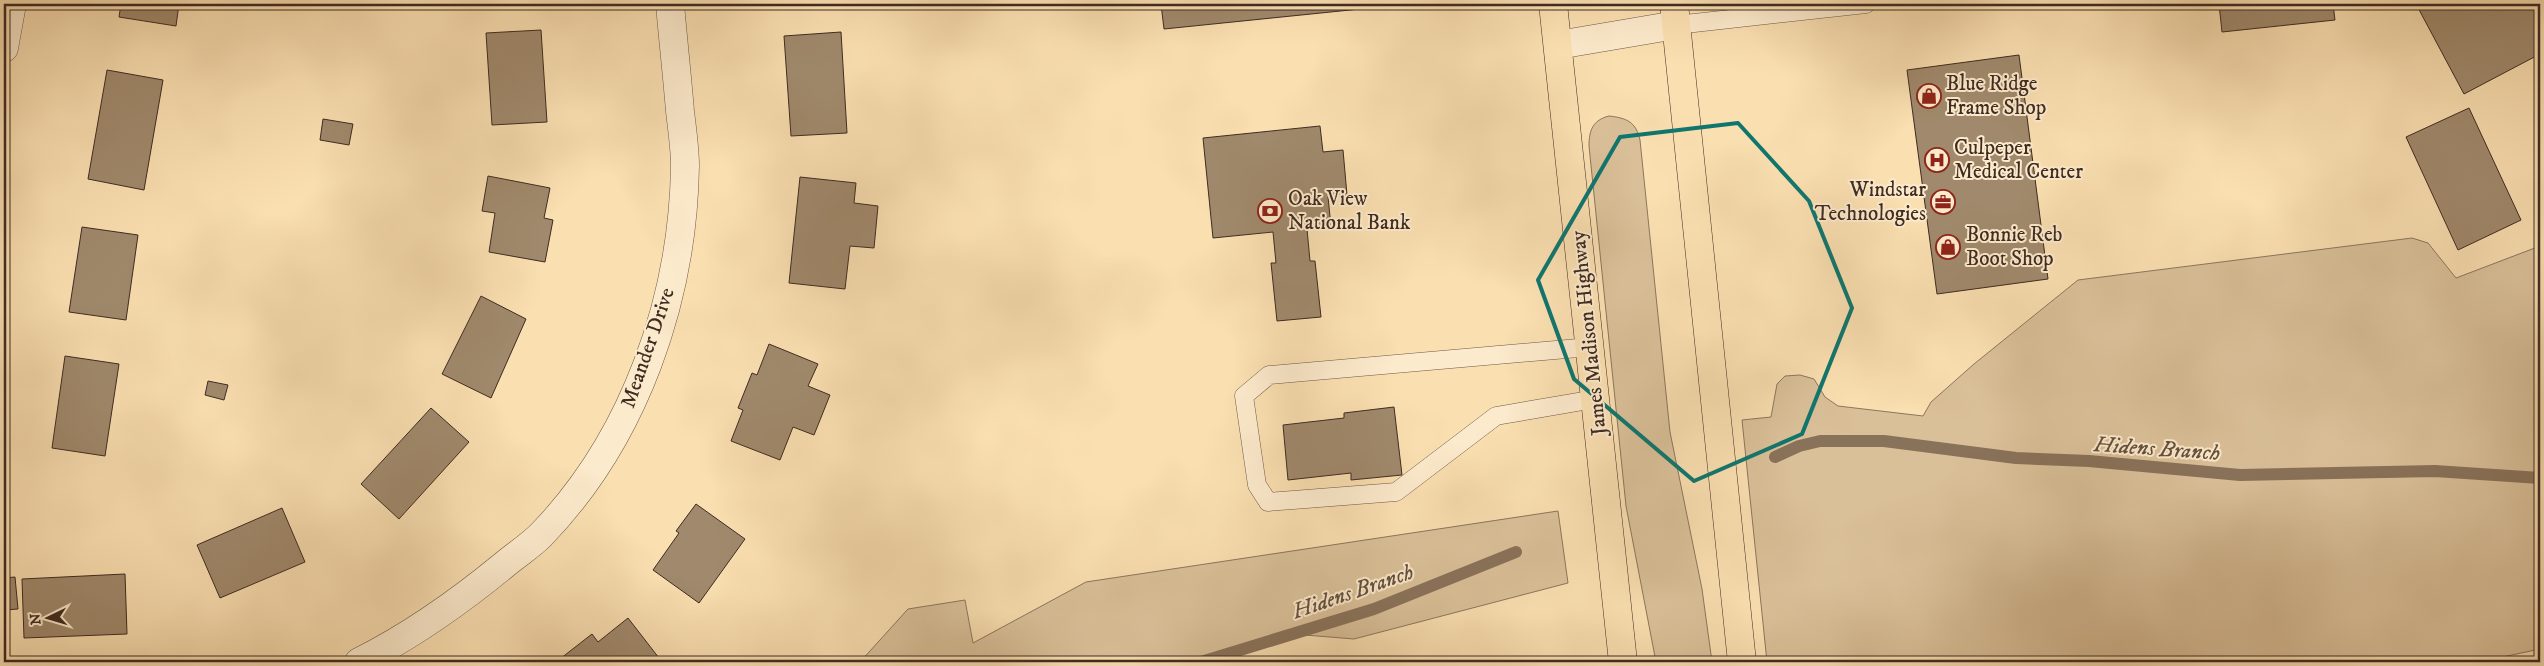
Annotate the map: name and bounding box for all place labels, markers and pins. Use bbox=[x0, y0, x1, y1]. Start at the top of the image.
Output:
place label: Blue Ridge Frame Shop bbox=[1946, 71, 2046, 121]
shop icon: Blue Ridge Frame Shop bbox=[1916, 83, 1942, 109]
place label: Culpeper Medical Center bbox=[1954, 135, 2083, 185]
hospital icon: Culpeper Medical Center bbox=[1924, 147, 1950, 173]
place label: Windstar Technologies bbox=[1815, 177, 1926, 227]
place label: Oak View National Bank bbox=[1288, 186, 1411, 236]
office icon: Windstar Technologies bbox=[1930, 189, 1956, 215]
bank icon: Oak View National Bank bbox=[1257, 198, 1283, 224]
place label: Bonnie Reb Boot Shop bbox=[1966, 222, 2063, 272]
shop icon: Bonnie Reb Boot Shop bbox=[1935, 234, 1961, 260]

